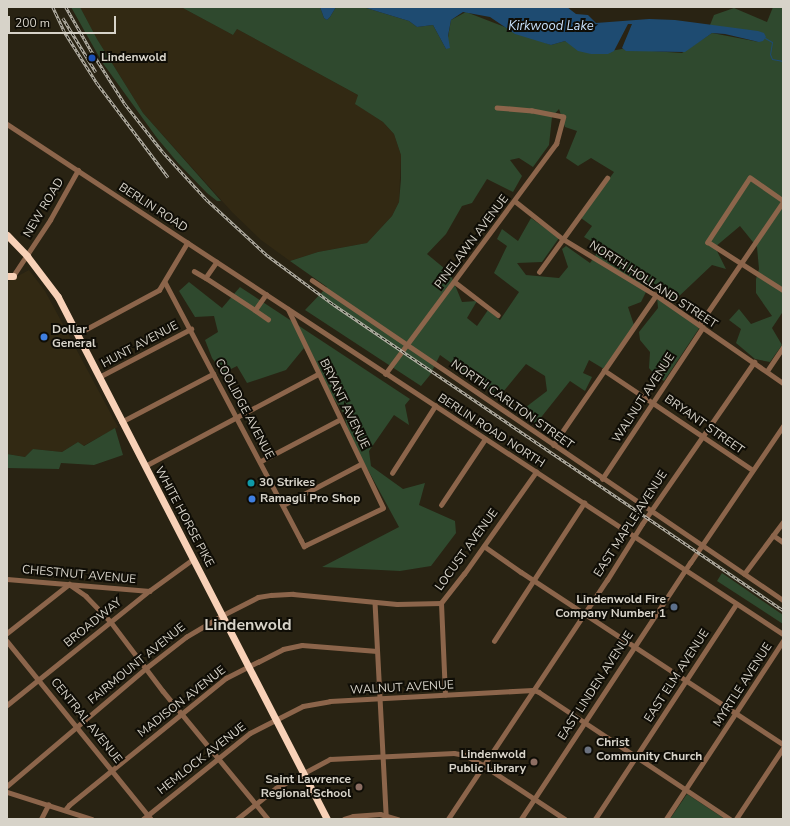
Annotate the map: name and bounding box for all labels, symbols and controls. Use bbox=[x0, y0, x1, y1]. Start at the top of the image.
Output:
scale bar bbox=[10, 8, 118, 34]
text: 200 m bbox=[15, 15, 50, 31]
water label: Kirkwood Lake bbox=[508, 18, 594, 34]
place label: Lindenwold bbox=[101, 51, 166, 65]
marker: Lindenwold bbox=[86, 52, 98, 64]
street label: NEW ROAD bbox=[21, 176, 67, 240]
street label: BERLIN ROAD bbox=[116, 180, 190, 236]
street label: PINELAWN AVENUE bbox=[432, 192, 512, 292]
street label: NORTH HOLLAND STREET bbox=[586, 238, 720, 332]
street label: HUNT AVENUE bbox=[99, 319, 181, 371]
place label: Dollar General bbox=[52, 323, 96, 351]
marker: Dollar General bbox=[39, 332, 49, 342]
street label: WALNUT AVENUE bbox=[610, 351, 678, 445]
street label: COOLIDGE AVENUE bbox=[211, 356, 277, 462]
street label: BRYANT AVENUE bbox=[316, 357, 372, 451]
street label: NORTH CARLTON STREET bbox=[448, 357, 576, 453]
street label: BERLIN ROAD NORTH bbox=[435, 391, 547, 471]
street label: BRYANT STREET bbox=[661, 392, 747, 458]
street label: WHITE HORSE PIKE bbox=[151, 464, 217, 570]
street label: EAST MAPLE AVENUE bbox=[591, 468, 671, 580]
place label: 30 Strikes bbox=[259, 476, 315, 490]
marker: 30 Strikes bbox=[246, 478, 256, 488]
place label: Ramagli Pro Shop bbox=[260, 492, 360, 506]
marker: Ramagli Pro Shop bbox=[247, 494, 257, 504]
street label: LOCUST AVENUE bbox=[432, 506, 502, 594]
street label: CHESTNUT AVENUE bbox=[21, 563, 137, 587]
place label: Lindenwold Fire Company Number 1 bbox=[555, 593, 666, 621]
street label: BROADWAY bbox=[61, 595, 125, 651]
marker: Lindenwold Fire Company Number 1 bbox=[669, 602, 679, 612]
district label: Lindenwold bbox=[204, 615, 292, 635]
street label: FAIRMOUNT AVENUE bbox=[85, 620, 189, 708]
street label: EAST ELM AVENUE bbox=[642, 627, 712, 725]
street label: EAST LINDEN AVENUE bbox=[555, 629, 637, 743]
street label: MYRTLE AVENUE bbox=[710, 640, 776, 730]
street label: MADISON AVENUE bbox=[135, 663, 229, 741]
street label: CENTRAL AVENUE bbox=[47, 676, 125, 766]
street label: WALNUT AVENUE bbox=[350, 678, 454, 698]
street label: HEMLOCK AVENUE bbox=[155, 720, 249, 798]
place label: Christ Community Church bbox=[596, 736, 702, 764]
marker: Christ Community Church bbox=[583, 745, 593, 755]
place label: Lindenwold Public Library bbox=[449, 748, 526, 776]
marker: Lindenwold Public Library bbox=[529, 757, 539, 767]
place label: Saint Lawrence Regional School bbox=[261, 773, 351, 801]
marker: Saint Lawrence Regional School bbox=[354, 782, 364, 792]

